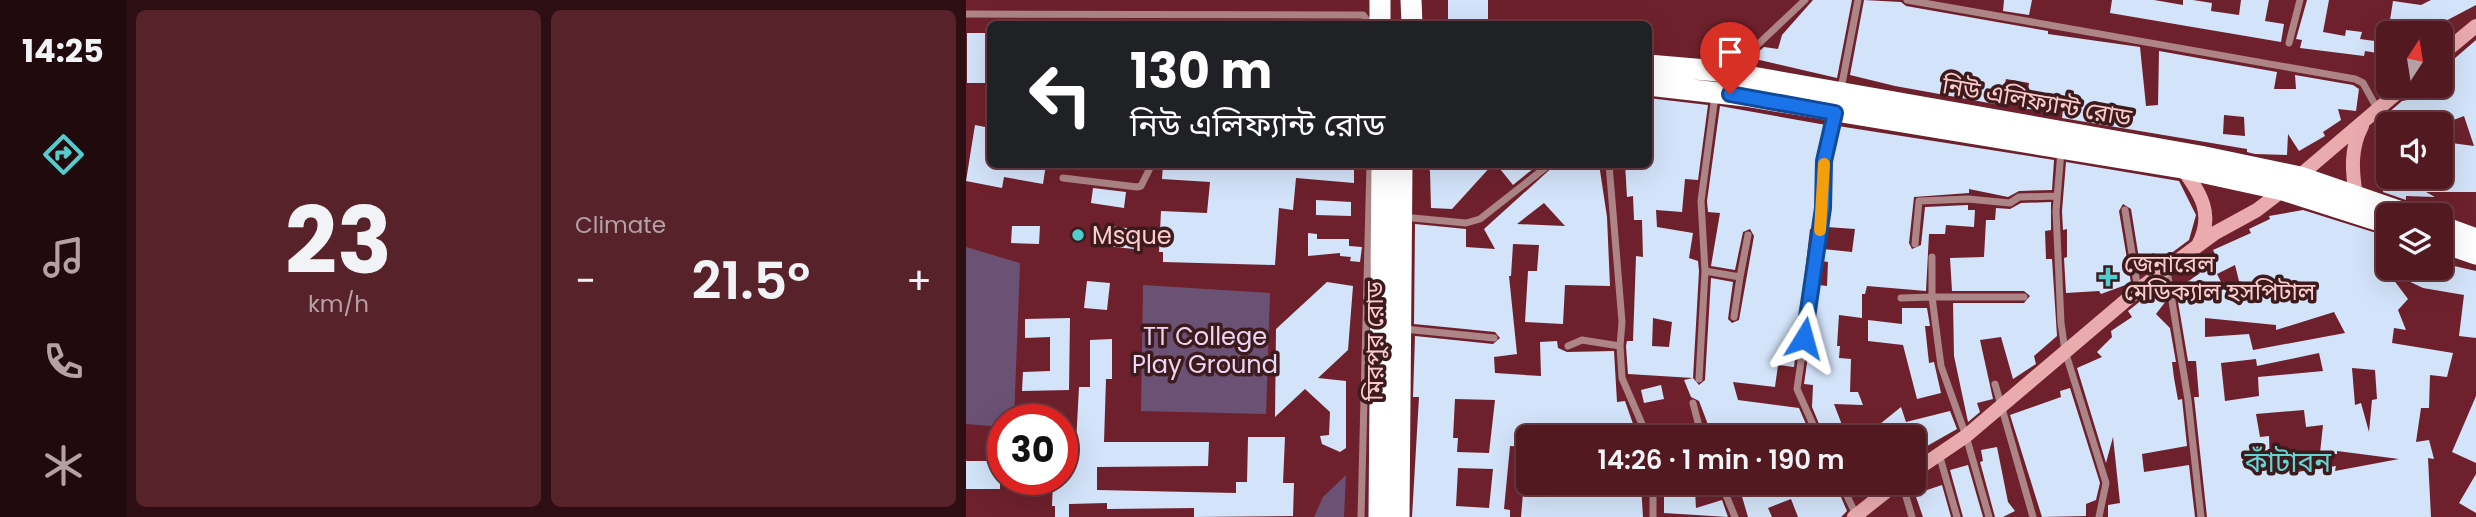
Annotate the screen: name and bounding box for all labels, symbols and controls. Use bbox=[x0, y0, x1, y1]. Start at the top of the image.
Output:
north arrow bbox=[2376, 21, 2454, 98]
map controls bbox=[2376, 21, 2453, 280]
pin bbox=[1700, 22, 1760, 94]
text: 14:25 bbox=[22, 28, 104, 73]
icon: arrive bbox=[1711, 33, 1749, 71]
text: 130 m bbox=[1130, 37, 1272, 105]
icon: left bbox=[1015, 49, 1106, 140]
street label: নিউ এলিফ্যান্ট রোড bbox=[1939, 68, 2135, 134]
text: নিউ এলিফ্যান্ট রোড bbox=[1130, 102, 1385, 147]
button: sound bbox=[2376, 112, 2453, 189]
icon: directions bbox=[39, 130, 88, 179]
text: 23 bbox=[285, 177, 392, 305]
button: layers bbox=[2376, 203, 2453, 280]
text: Climate bbox=[575, 209, 666, 241]
place label: Msque bbox=[1092, 219, 1172, 252]
marker: Msque bbox=[1070, 227, 1086, 243]
icon: music bbox=[39, 233, 88, 282]
text: 21.5° bbox=[692, 244, 810, 317]
place label: জেনারেল মেডিক্যাল হসপিটাল bbox=[2124, 247, 2316, 308]
text: − bbox=[575, 254, 596, 307]
text: + bbox=[906, 254, 932, 307]
marker: জেনারেল মেডিক্যাল হসপিটাল bbox=[2098, 267, 2118, 287]
street label: মিরপুর রোড bbox=[1358, 280, 1391, 402]
text: km/h bbox=[308, 288, 369, 320]
position arrow bbox=[1767, 301, 1841, 375]
park label: TT College Play Ground bbox=[1132, 320, 1278, 381]
icon: phone bbox=[39, 337, 88, 386]
speed limit sign: 30 bbox=[987, 404, 1078, 495]
icon: climate bbox=[39, 441, 88, 490]
text: 14:26 · 1 min · 190 m bbox=[1598, 442, 1844, 478]
district label: কাঁটাবন bbox=[2244, 443, 2332, 482]

